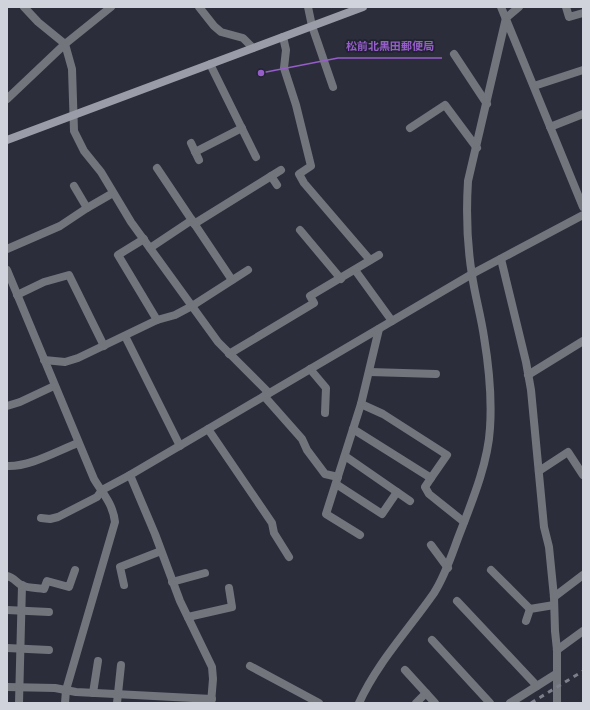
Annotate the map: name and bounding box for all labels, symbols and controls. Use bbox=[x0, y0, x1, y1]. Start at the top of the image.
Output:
callout: 松前北黒田郵便局 bbox=[338, 35, 442, 58]
text: 松前北黒田郵便局 bbox=[346, 39, 434, 54]

